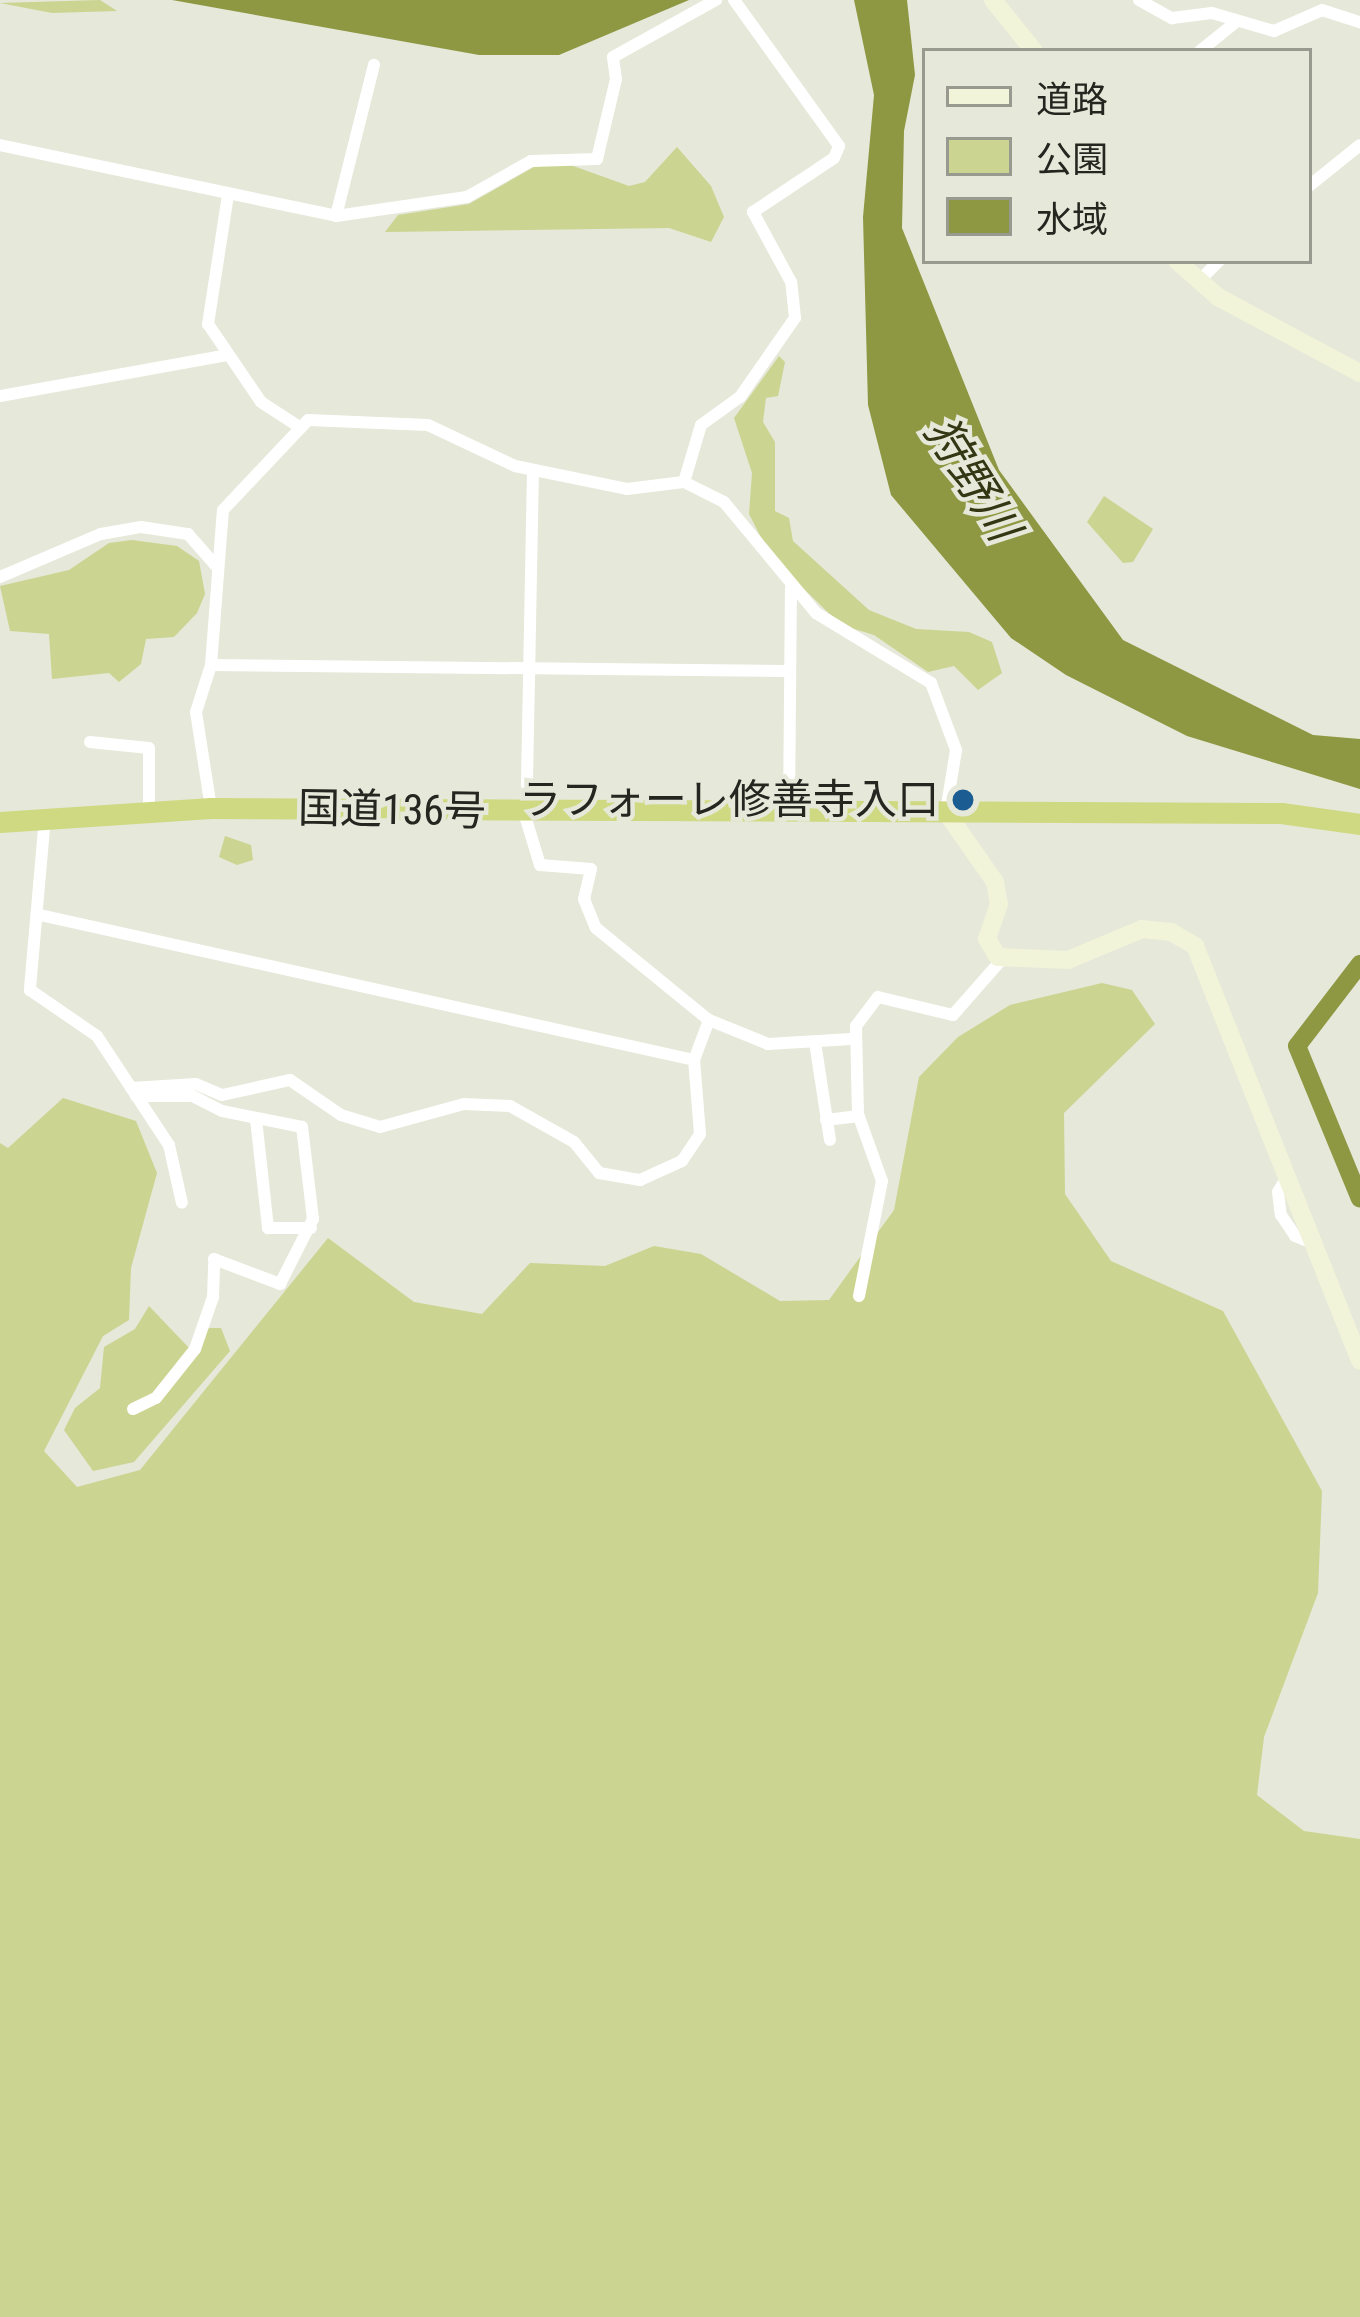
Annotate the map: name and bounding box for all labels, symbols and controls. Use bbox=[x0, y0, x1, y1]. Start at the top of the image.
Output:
legend bbox=[922, 48, 1312, 264]
text: 道路 bbox=[1036, 79, 1108, 121]
text: 公園 bbox=[1036, 139, 1108, 181]
text: 水域 bbox=[1036, 199, 1108, 241]
water label: 狩野川 bbox=[913, 407, 1031, 551]
place label: ラフォーレ修善寺入口 bbox=[519, 775, 939, 825]
street label: 国道136号 bbox=[297, 783, 487, 837]
marker: ラフォーレ修善寺入口 bbox=[950, 787, 976, 813]

